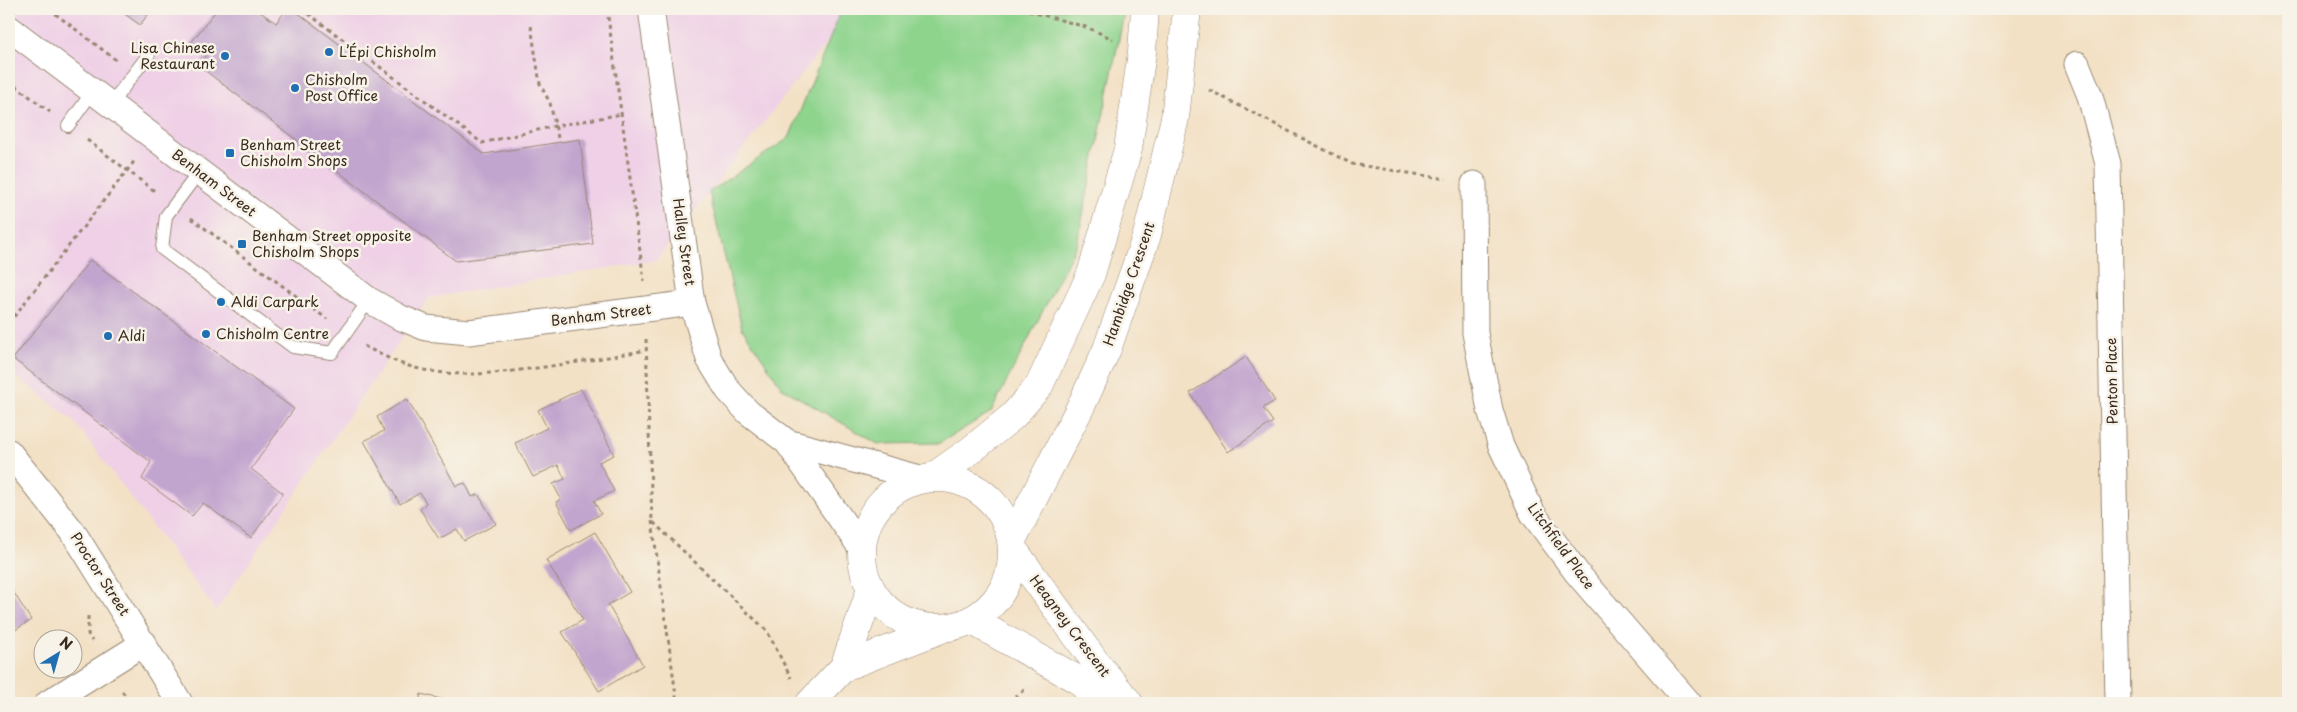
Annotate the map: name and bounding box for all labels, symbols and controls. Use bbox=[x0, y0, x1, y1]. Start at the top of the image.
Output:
place label: Lisa Chinese Restaurant bbox=[131, 37, 215, 74]
place label: L’Épi Chisholm bbox=[339, 41, 436, 62]
marker: L’Épi Chisholm bbox=[323, 46, 335, 58]
marker: Lisa Chinese Restaurant bbox=[219, 50, 231, 62]
place label: Chisholm Post Office bbox=[305, 69, 378, 106]
marker: Chisholm Post Office bbox=[289, 82, 301, 94]
place label: Benham Street Chisholm Shops bbox=[240, 134, 347, 171]
street label: Benham Street bbox=[168, 144, 261, 222]
marker: Benham Street Chisholm Shops bbox=[224, 147, 236, 159]
street label: Halley Street bbox=[668, 197, 701, 287]
street label: Hambidge Crescent bbox=[1097, 219, 1160, 349]
place label: Benham Street opposite Chisholm Shops bbox=[252, 225, 411, 262]
marker: Benham Street opposite Chisholm Shops bbox=[236, 238, 248, 250]
place label: Aldi Carpark bbox=[231, 291, 319, 312]
marker: Aldi Carpark bbox=[215, 296, 227, 308]
street label: Benham Street bbox=[550, 298, 653, 331]
place label: Chisholm Centre bbox=[216, 323, 329, 344]
place label: Aldi bbox=[118, 325, 145, 346]
marker: Chisholm Centre bbox=[200, 328, 212, 340]
marker: Aldi bbox=[102, 330, 114, 342]
street label: Penton Place bbox=[2100, 337, 2123, 425]
street label: Litchfield Place bbox=[1523, 498, 1600, 593]
street label: Proctor Street bbox=[65, 528, 136, 620]
street label: Heagney Crescent bbox=[1025, 570, 1116, 681]
north arrow bbox=[32, 630, 82, 680]
text: N bbox=[55, 631, 77, 655]

